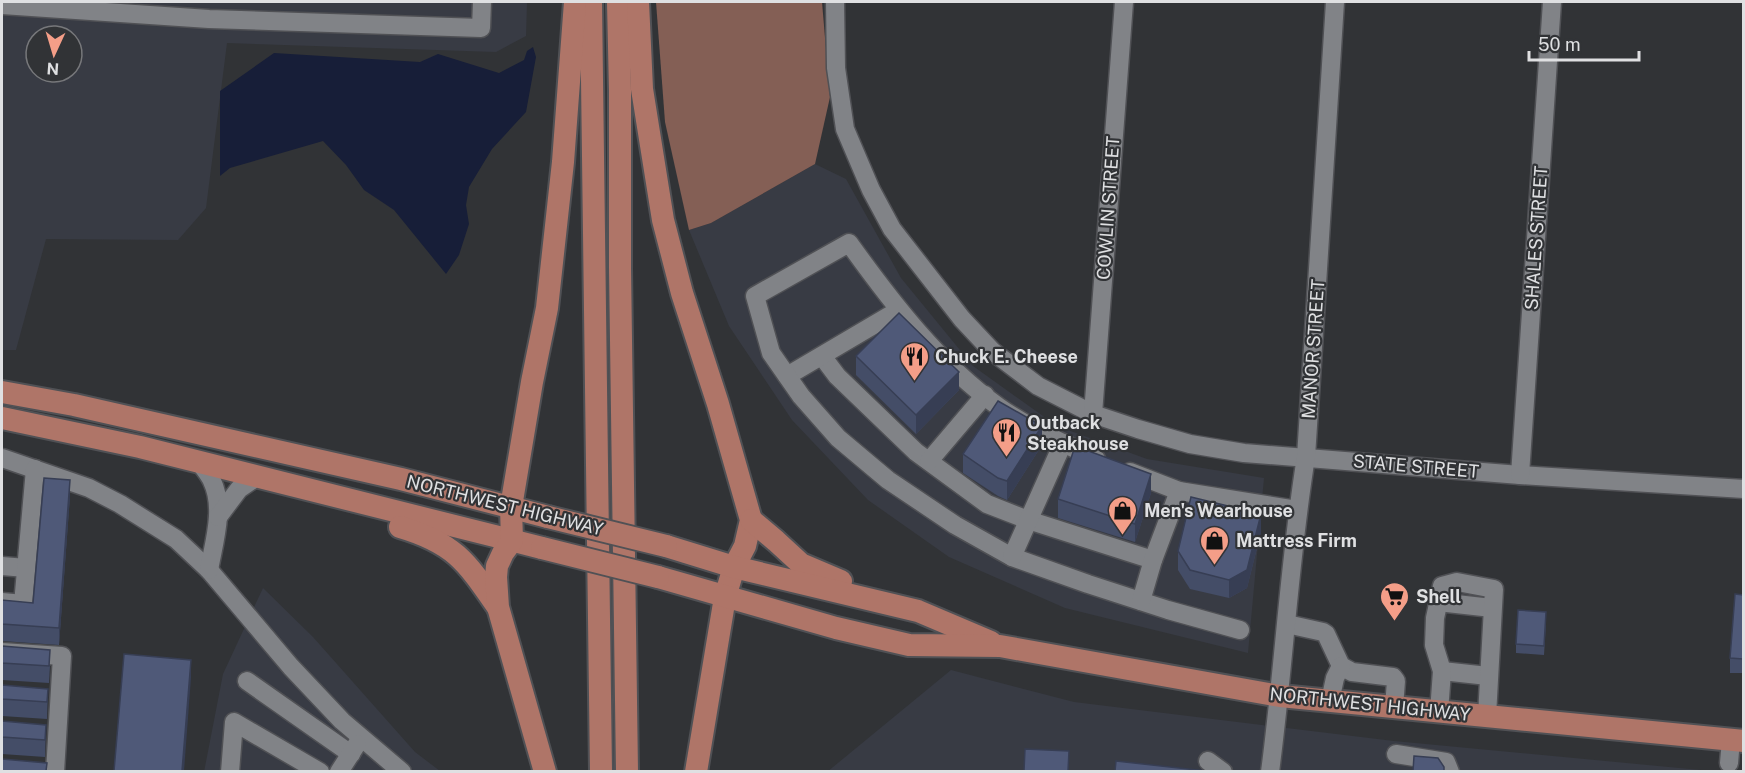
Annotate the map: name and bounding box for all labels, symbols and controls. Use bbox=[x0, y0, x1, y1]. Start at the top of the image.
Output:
north arrow bbox=[24, 24, 84, 84]
scale bar bbox=[1529, 24, 1638, 62]
text: 50 m bbox=[1538, 34, 1581, 55]
text: N bbox=[46, 59, 60, 78]
street label: COWLIN STREET bbox=[1093, 135, 1124, 281]
street label: SHALES STREET bbox=[1520, 165, 1552, 311]
street label: MANOR STREET bbox=[1298, 278, 1328, 420]
restaurant icon: Chuck E. Cheese bbox=[898, 340, 930, 382]
place label: Chuck E. Cheese bbox=[935, 346, 1078, 367]
place label: Outback Steakhouse bbox=[1027, 412, 1129, 454]
restaurant icon: Outback Steakhouse bbox=[990, 416, 1022, 458]
street label: STATE STREET bbox=[1352, 450, 1480, 482]
street label: NORTHWEST HIGHWAY bbox=[405, 470, 606, 540]
shop icon: Men's Wearhouse bbox=[1107, 494, 1139, 536]
place label: Men's Wearhouse bbox=[1144, 500, 1293, 521]
shop icon: Mattress Firm bbox=[1199, 524, 1231, 566]
place label: Mattress Firm bbox=[1236, 530, 1357, 551]
supermarket icon: Shell bbox=[1379, 580, 1411, 622]
place label: Shell bbox=[1416, 586, 1461, 607]
street label: NORTHWEST HIGHWAY bbox=[1269, 683, 1472, 725]

